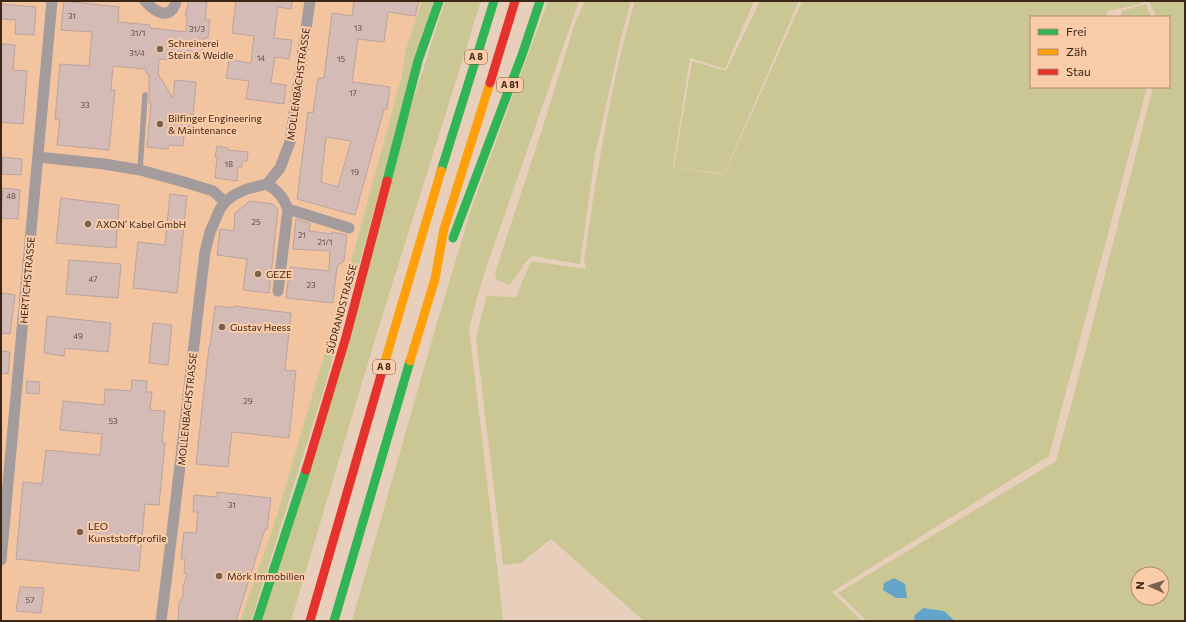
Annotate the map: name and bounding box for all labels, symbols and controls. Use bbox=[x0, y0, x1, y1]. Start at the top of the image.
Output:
house number: 31 bbox=[68, 11, 76, 21]
legend bbox=[1030, 16, 1170, 88]
house number: 13 bbox=[354, 23, 362, 33]
house number: 31/3 bbox=[189, 24, 205, 34]
text: Frei bbox=[1066, 24, 1087, 38]
street label: MOLLENBACHSTRASSE bbox=[284, 27, 312, 141]
house number: 31/1 bbox=[131, 28, 145, 38]
place label: Schreinerei Stein & Weidle bbox=[168, 37, 233, 61]
marker: Schreinerei Stein & Weidle bbox=[155, 44, 165, 54]
text: Zäh bbox=[1066, 44, 1087, 58]
house number: 31/4 bbox=[129, 48, 145, 58]
road number: A 8 bbox=[465, 50, 487, 64]
house number: 14 bbox=[257, 53, 265, 63]
house number: 15 bbox=[337, 54, 345, 64]
text: Stau bbox=[1066, 64, 1091, 78]
road number: A 81 bbox=[497, 78, 523, 92]
house number: 17 bbox=[349, 88, 357, 98]
house number: 33 bbox=[80, 100, 90, 110]
place label: Bilfinger Engineering & Maintenance bbox=[168, 112, 263, 136]
marker: Bilfinger Engineering & Maintenance bbox=[155, 119, 165, 129]
house number: 18 bbox=[225, 159, 233, 169]
house number: 19 bbox=[351, 167, 359, 177]
house number: 48 bbox=[6, 191, 16, 201]
house number: 25 bbox=[251, 217, 261, 227]
place label: AXON’ Kabel GmbH bbox=[96, 218, 186, 230]
marker: AXON’ Kabel GmbH bbox=[83, 219, 93, 229]
house number: 21 bbox=[298, 230, 306, 240]
street label: HERTICHSTRASSE bbox=[17, 236, 37, 324]
house number: 21/1 bbox=[318, 237, 332, 247]
street label: SÜDRANDSTRASSE bbox=[323, 263, 359, 355]
place label: GEZE bbox=[266, 268, 292, 280]
marker: GEZE bbox=[253, 269, 263, 279]
house number: 47 bbox=[89, 274, 97, 284]
house number: 23 bbox=[307, 280, 316, 290]
place label: Gustav Heess bbox=[230, 321, 291, 333]
marker: Gustav Heess bbox=[217, 322, 227, 332]
house number: 49 bbox=[73, 331, 83, 341]
street label: MOLLENBACHSTRASSE bbox=[175, 352, 199, 466]
road number: A 8 bbox=[373, 360, 395, 374]
house number: 29 bbox=[243, 396, 253, 406]
house number: 53 bbox=[108, 416, 118, 426]
house number: 31 bbox=[228, 500, 236, 510]
place label: LEO Kunststoffprofile bbox=[88, 520, 167, 544]
marker: LEO Kunststoffprofile bbox=[75, 527, 85, 537]
north arrow bbox=[1130, 566, 1170, 606]
place label: Mörk Immobilien bbox=[227, 570, 305, 582]
marker: Mörk Immobilien bbox=[214, 571, 224, 581]
text: N bbox=[1133, 581, 1146, 590]
house number: 57 bbox=[26, 595, 34, 605]

